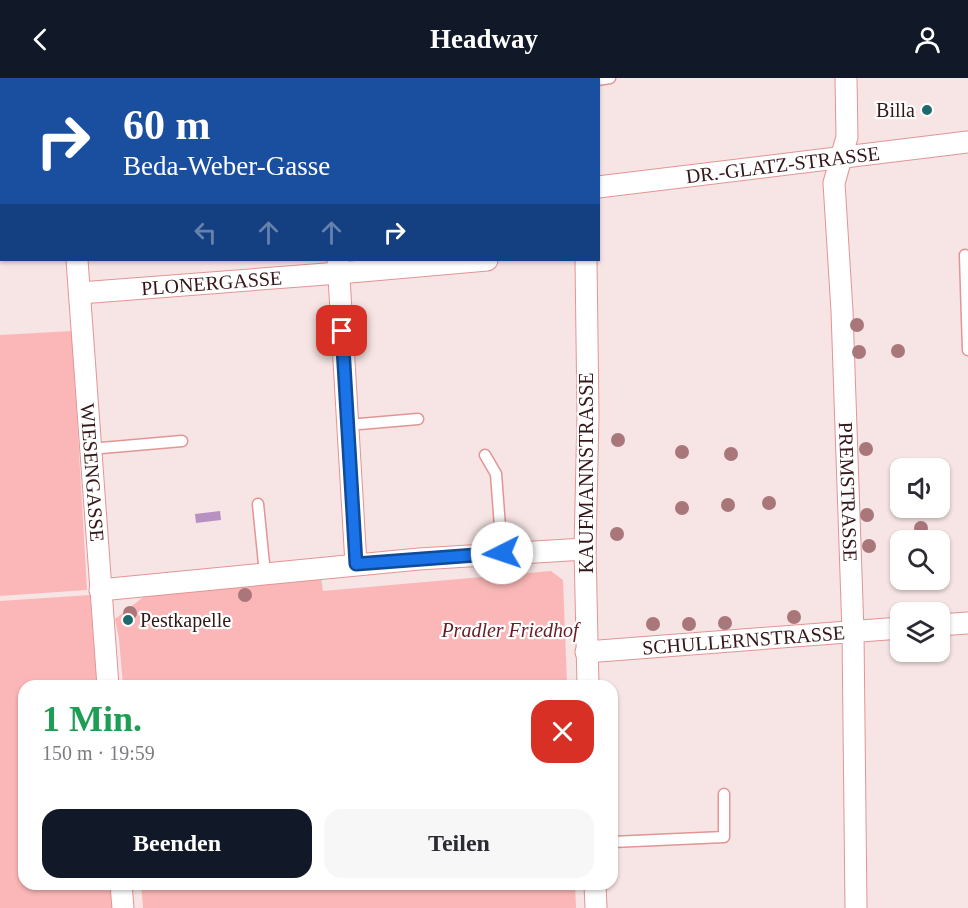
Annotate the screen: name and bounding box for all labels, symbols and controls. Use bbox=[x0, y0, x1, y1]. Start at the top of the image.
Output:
icon: back bbox=[24, 23, 57, 56]
icon: person bbox=[911, 23, 944, 56]
text: Headway bbox=[430, 24, 538, 54]
place label: Billa bbox=[876, 99, 915, 121]
icon: right bbox=[24, 102, 102, 180]
text: 60 m bbox=[123, 102, 211, 148]
marker: Billa bbox=[920, 103, 934, 117]
street label: DR.-GLATZ-STRASSE bbox=[684, 142, 881, 187]
text: Beda-Weber-Gasse bbox=[123, 151, 330, 181]
icon: left bbox=[189, 216, 222, 249]
icon: ahead bbox=[252, 216, 285, 249]
icon: ahead bbox=[315, 216, 348, 249]
icon: right bbox=[378, 216, 411, 249]
street label: PLONERGASSE bbox=[140, 266, 283, 299]
pin bbox=[316, 305, 367, 356]
icon: arrive bbox=[325, 314, 358, 347]
street label: KAUFMANNSTRASSE bbox=[575, 372, 597, 574]
street label: WIESENGASSE bbox=[76, 402, 108, 543]
street label: PREMSTRASSE bbox=[835, 421, 862, 562]
map controls bbox=[890, 458, 950, 662]
button: sound bbox=[890, 458, 950, 518]
position arrow bbox=[470, 521, 534, 585]
button: search bbox=[890, 530, 950, 590]
button: layers bbox=[890, 602, 950, 662]
place label: Pestkapelle bbox=[140, 609, 231, 632]
marker: Pestkapelle bbox=[121, 613, 135, 627]
park label: Pradler Friedhof bbox=[440, 619, 581, 642]
street label: SCHULLERNSTRASSE bbox=[641, 621, 846, 659]
text: 1 Min. bbox=[42, 699, 142, 739]
button: close bbox=[531, 700, 594, 763]
text: 150 m · 19:59 bbox=[42, 742, 155, 764]
button: Beenden bbox=[42, 809, 312, 878]
button: Teilen bbox=[324, 809, 594, 878]

